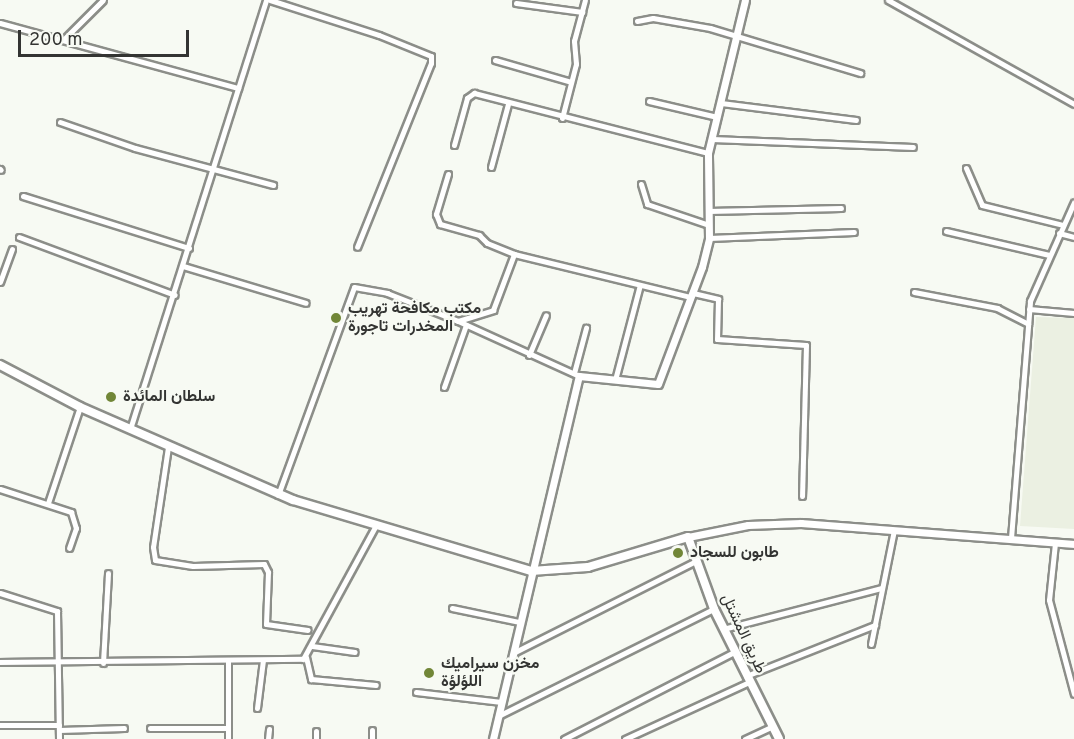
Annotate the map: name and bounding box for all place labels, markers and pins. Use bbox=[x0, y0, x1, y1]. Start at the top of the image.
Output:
place label: مكتب مكافحة تهريب المخدرات تاجورة bbox=[348, 299, 481, 337]
marker: مكتب مكافحة تهريب المخدرات تاجورة bbox=[329, 311, 343, 325]
place label: سلطان المائدة bbox=[123, 387, 215, 407]
marker: سلطان المائدة bbox=[104, 390, 118, 404]
place label: طابون للسجاد bbox=[690, 543, 779, 563]
marker: طابون للسجاد bbox=[671, 546, 685, 560]
place label: مخزن سيراميك اللؤلؤة bbox=[441, 654, 539, 692]
marker: مخزن سيراميك اللؤلؤة bbox=[422, 666, 436, 680]

